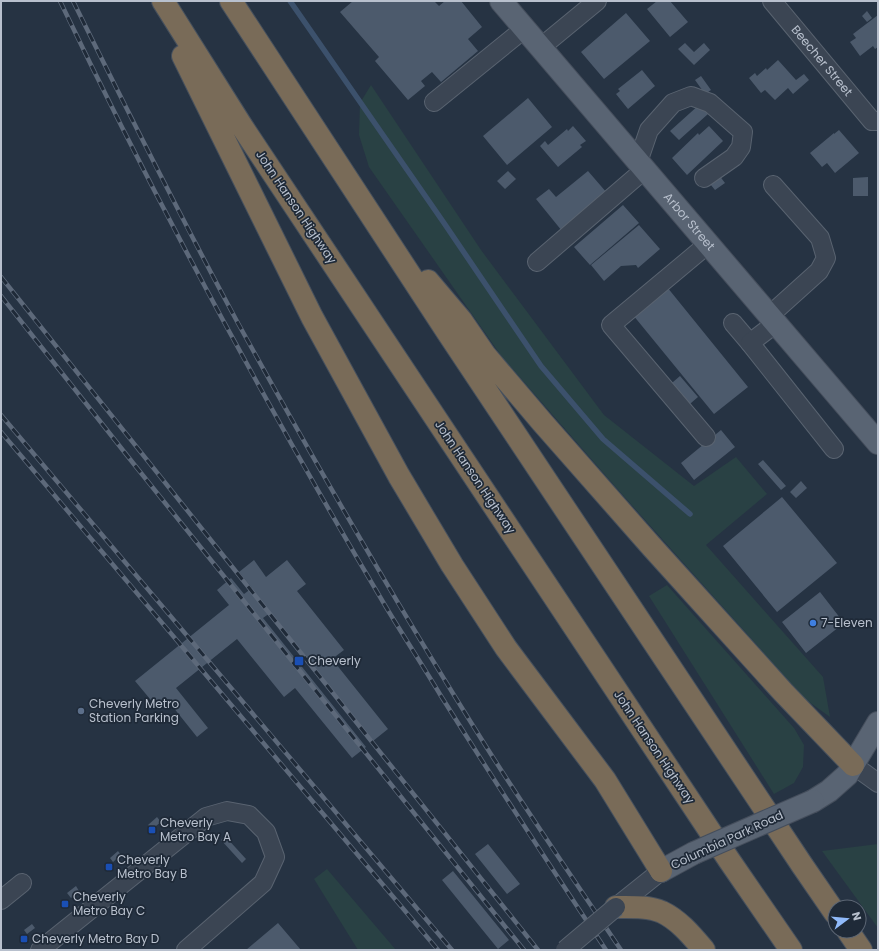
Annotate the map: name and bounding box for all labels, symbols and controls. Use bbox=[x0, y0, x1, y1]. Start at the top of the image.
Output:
street label: Beecher Street bbox=[788, 22, 857, 100]
street label: John Hanson Highway bbox=[252, 147, 341, 267]
street label: Arbor Street bbox=[660, 189, 719, 254]
street label: John Hanson Highway bbox=[431, 417, 520, 537]
place label: 7-Eleven bbox=[821, 614, 873, 631]
marker: 7-Eleven bbox=[808, 618, 818, 628]
place label: Cheverly bbox=[308, 652, 361, 669]
marker: Cheverly bbox=[293, 655, 305, 667]
street label: John Hanson Highway bbox=[610, 687, 699, 807]
place label: Cheverly Metro Station Parking bbox=[89, 695, 180, 726]
marker: Cheverly Metro Station Parking bbox=[76, 706, 86, 716]
street label: Columbia Park Road bbox=[668, 806, 786, 873]
place label: Cheverly Metro Bay A bbox=[160, 814, 231, 845]
marker: Cheverly Metro Bay A bbox=[147, 825, 157, 835]
place label: Cheverly Metro Bay B bbox=[117, 851, 187, 882]
marker: Cheverly Metro Bay B bbox=[104, 862, 114, 872]
place label: Cheverly Metro Bay C bbox=[73, 888, 145, 919]
marker: Cheverly Metro Bay C bbox=[60, 899, 70, 909]
north arrow bbox=[827, 899, 867, 939]
text: N bbox=[848, 910, 865, 922]
place label: Cheverly Metro Bay D bbox=[32, 930, 159, 947]
marker: Cheverly Metro Bay D bbox=[19, 934, 29, 944]

